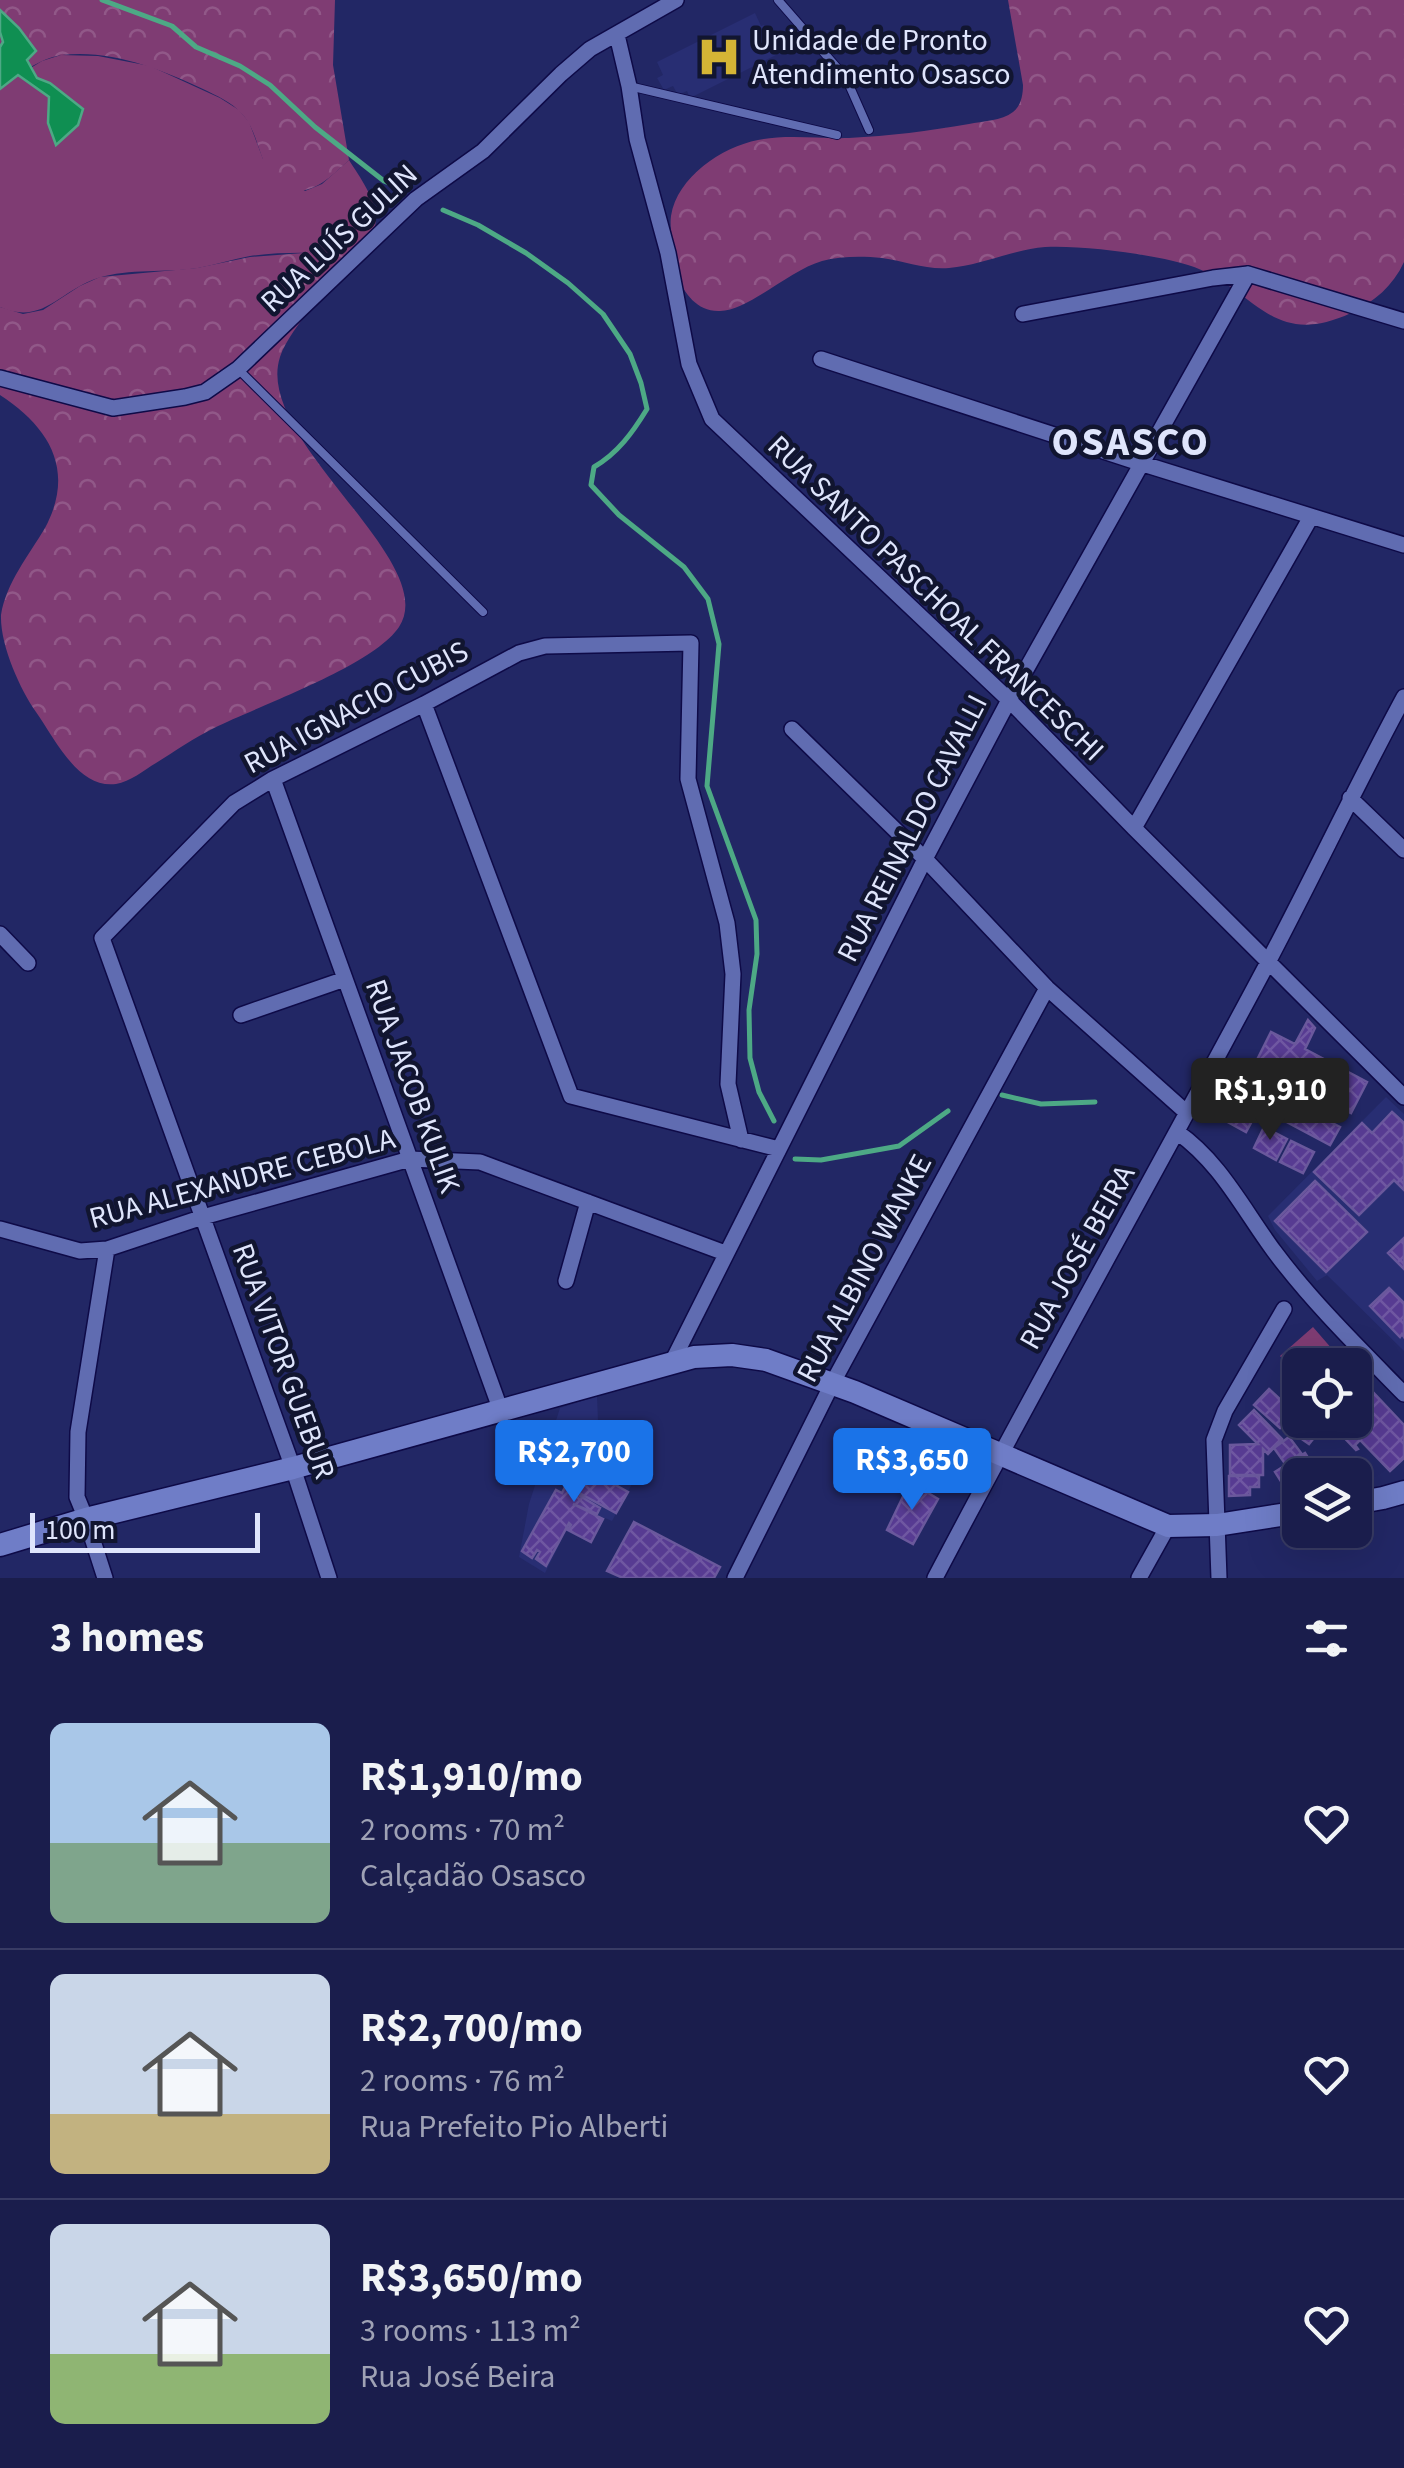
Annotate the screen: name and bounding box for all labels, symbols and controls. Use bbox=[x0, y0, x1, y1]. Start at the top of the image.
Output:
place label: Unidade de Pronto Atendimento Osasco bbox=[752, 19, 1011, 96]
hospital icon: Unidade de Pronto Atendimento Osasco bbox=[695, 33, 743, 81]
street label: RUA LUÍS GULIN bbox=[251, 154, 427, 323]
district label: OSASCO bbox=[1052, 414, 1210, 471]
street label: RUA SANTO PASCHOAL FRANCESCHI bbox=[758, 425, 1114, 771]
street label: RUA IGNACIO CUBIS bbox=[236, 630, 476, 785]
street label: RUA REINALDO CAVALLI bbox=[826, 687, 999, 969]
street label: RUA JACOB KULIK bbox=[354, 973, 471, 1200]
pin: R$1,910 bbox=[1178, 1058, 1362, 1143]
text: R$1,910 bbox=[1213, 1067, 1327, 1113]
street label: RUA ALEXANDRE CEBOLA bbox=[84, 1117, 400, 1240]
street label: RUA ALBINO WANKE bbox=[786, 1147, 943, 1390]
street label: RUA JOSÉ BEIRA bbox=[1009, 1157, 1146, 1357]
street label: RUA VITOR GUEBUR bbox=[221, 1237, 346, 1485]
map controls bbox=[1282, 1348, 1372, 1548]
button: locate bbox=[1282, 1348, 1372, 1438]
pin: R$2,700 bbox=[482, 1420, 666, 1505]
pin: R$3,650 bbox=[820, 1428, 1004, 1513]
text: R$2,700 bbox=[517, 1429, 631, 1475]
text: R$3,650 bbox=[855, 1437, 969, 1483]
button: layers bbox=[1282, 1458, 1372, 1548]
scale bar bbox=[30, 1508, 260, 1552]
text: 100 m bbox=[45, 1510, 116, 1550]
text: 3 homes bbox=[50, 1608, 204, 1668]
icon: filters bbox=[1299, 1611, 1354, 1666]
text: R$1,910/mo bbox=[360, 1747, 583, 1807]
icon: home bbox=[130, 1763, 250, 1883]
icon: heart bbox=[1299, 1796, 1354, 1851]
text: 2 rooms · 70 m² bbox=[360, 1807, 565, 1853]
text: Calçadão Osasco bbox=[360, 1853, 586, 1899]
text: R$2,700/mo bbox=[360, 1998, 583, 2058]
icon: home bbox=[130, 2014, 250, 2134]
icon: heart bbox=[1299, 2047, 1354, 2102]
text: 2 rooms · 76 m² bbox=[360, 2058, 565, 2104]
text: Rua Prefeito Pio Alberti bbox=[360, 2104, 668, 2150]
text: R$3,650/mo bbox=[360, 2248, 583, 2308]
icon: home bbox=[130, 2264, 250, 2384]
icon: heart bbox=[1299, 2297, 1354, 2352]
text: 3 rooms · 113 m² bbox=[360, 2308, 581, 2354]
text: Rua José Beira bbox=[360, 2354, 555, 2400]

